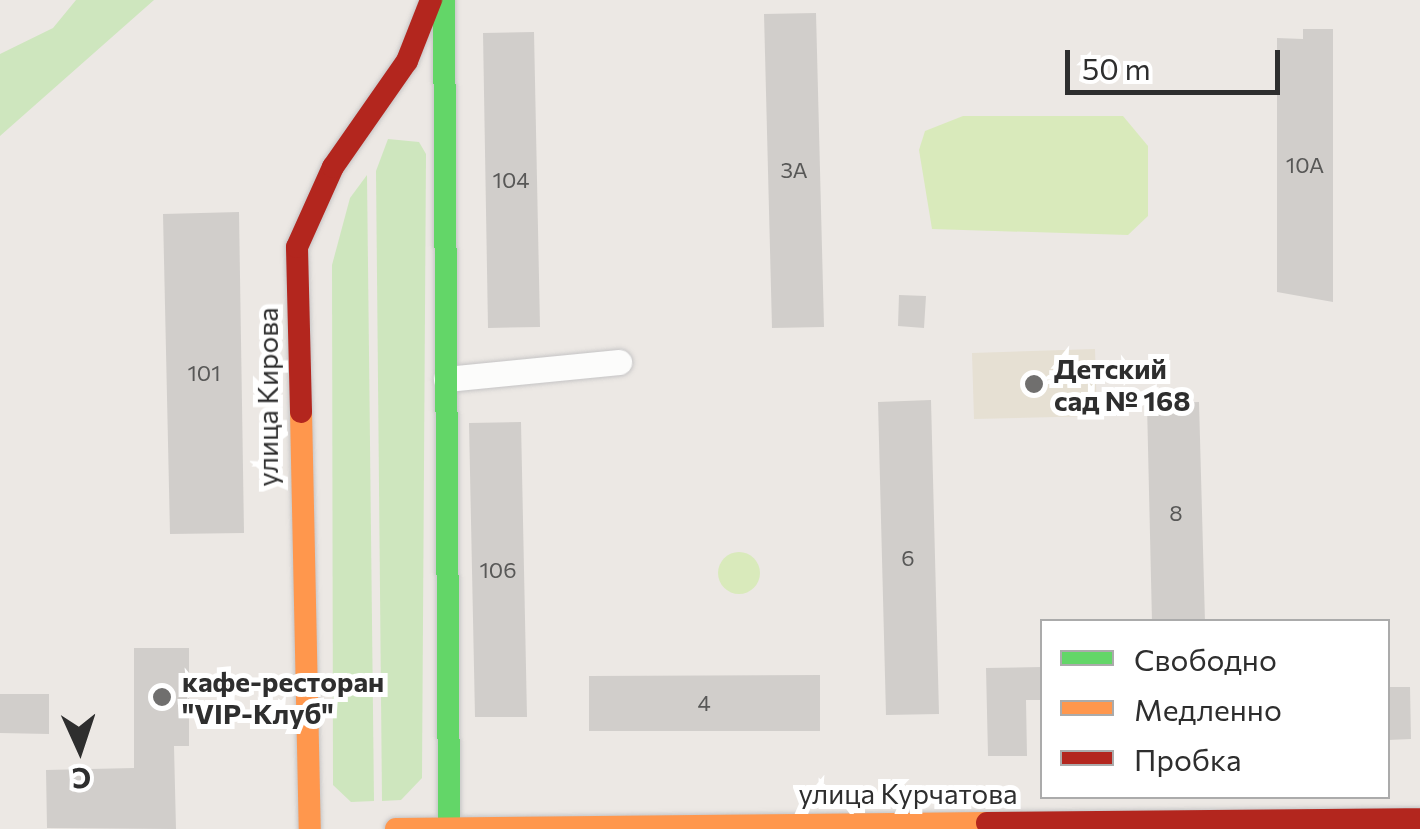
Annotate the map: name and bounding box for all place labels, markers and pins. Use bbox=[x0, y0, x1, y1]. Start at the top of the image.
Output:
place label: Детский сад № 168 bbox=[1054, 351, 1190, 417]
marker: Детский сад № 168 bbox=[1023, 373, 1045, 395]
place label: кафе-ресторан "VIP-Клуб" bbox=[182, 664, 384, 730]
marker: кафе-ресторан "VIP-Клуб" bbox=[151, 686, 173, 708]

